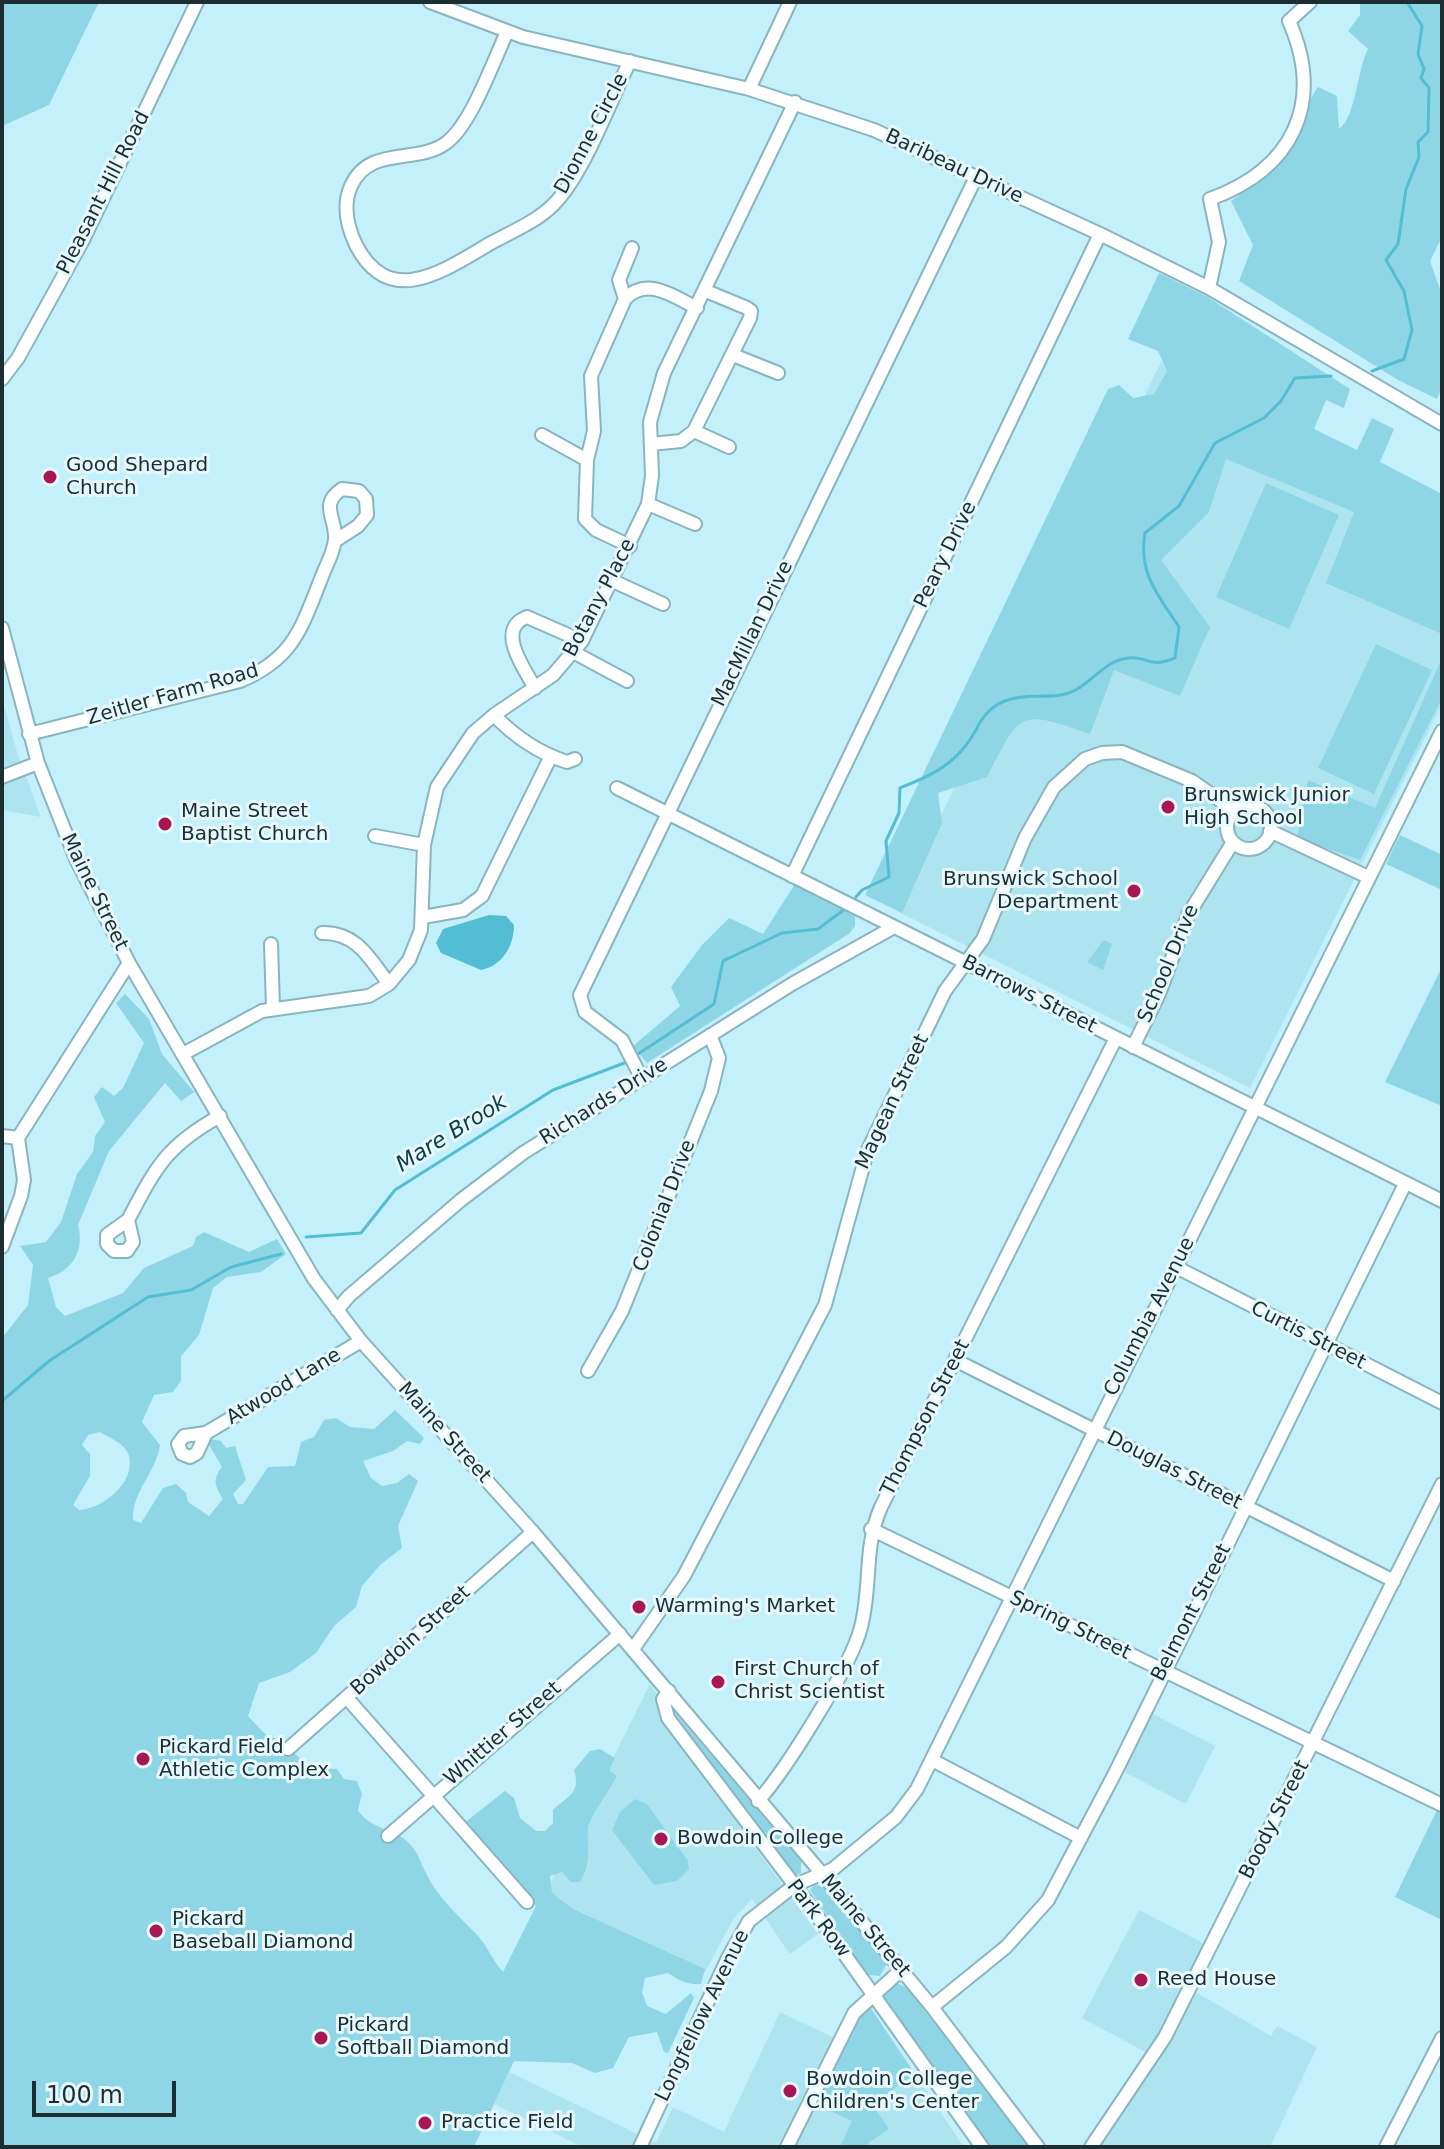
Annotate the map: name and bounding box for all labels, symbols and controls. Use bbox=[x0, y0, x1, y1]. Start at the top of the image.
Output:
street label: Dionne Circle bbox=[550, 69, 634, 199]
street label: Pleasant Hill Road bbox=[52, 107, 156, 279]
street label: Baribeau Drive bbox=[881, 125, 1027, 209]
place label: Good Shepard Church bbox=[66, 454, 208, 501]
marker: Good Shepard Church bbox=[41, 468, 59, 486]
street label: Peary Drive bbox=[910, 498, 982, 612]
street label: Botany Place bbox=[559, 535, 641, 661]
street label: MacMillan Drive bbox=[707, 557, 799, 711]
street label: Zeitler Farm Road bbox=[84, 659, 262, 731]
place label: Brunswick Junior High School bbox=[1184, 784, 1350, 831]
marker: Brunswick Junior High School bbox=[1159, 798, 1177, 816]
place label: Maine Street Baptist Church bbox=[181, 800, 328, 847]
marker: Maine Street Baptist Church bbox=[156, 815, 174, 833]
street label: Maine Street bbox=[55, 830, 133, 954]
place label: Brunswick School Department bbox=[943, 868, 1118, 915]
marker: Brunswick School Department bbox=[1125, 882, 1143, 900]
street label: School Drive bbox=[1133, 901, 1205, 1027]
street label: Barrows Street bbox=[958, 951, 1100, 1039]
street label: Magean Street bbox=[851, 1031, 935, 1173]
street label: Richards Drive bbox=[536, 1053, 672, 1151]
water label: Mare Brook bbox=[392, 1089, 512, 1179]
street label: Colonial Drive bbox=[629, 1136, 701, 1276]
street label: Columbia Avenue bbox=[1100, 1234, 1200, 1400]
street label: Curtis Street bbox=[1247, 1297, 1369, 1375]
street label: Thompson Street bbox=[876, 1336, 976, 1500]
street label: Atwood Lane bbox=[222, 1343, 346, 1431]
street label: Maine Street bbox=[393, 1378, 495, 1488]
street label: Douglas Street bbox=[1102, 1427, 1246, 1515]
street label: Belmont Street bbox=[1147, 1540, 1237, 1686]
street label: Bowdoin Street bbox=[346, 1581, 476, 1701]
street label: Spring Street bbox=[1006, 1586, 1134, 1666]
place label: Warming's Market bbox=[655, 1595, 835, 1619]
marker: Warming's Market bbox=[630, 1598, 648, 1616]
place label: First Church of Christ Scientist bbox=[734, 1658, 885, 1705]
marker: First Church of Christ Scientist bbox=[709, 1673, 727, 1691]
street label: Whittier Street bbox=[440, 1677, 566, 1791]
place label: Pickard Field Athletic Complex bbox=[159, 1736, 329, 1783]
marker: Pickard Field Athletic Complex bbox=[134, 1750, 152, 1768]
street label: Boody Street bbox=[1235, 1757, 1315, 1883]
place label: Bowdoin College bbox=[677, 1827, 843, 1851]
marker: Bowdoin College bbox=[652, 1830, 670, 1848]
street label: Maine Street bbox=[815, 1870, 915, 1982]
street label: Park Row bbox=[781, 1875, 855, 1963]
place label: Pickard Baseball Diamond bbox=[172, 1908, 353, 1955]
marker: Pickard Baseball Diamond bbox=[147, 1922, 165, 1940]
street label: Longfellow Avenue bbox=[651, 1926, 755, 2106]
place label: Reed House bbox=[1157, 1968, 1276, 1992]
marker: Reed House bbox=[1132, 1971, 1150, 1989]
place label: Pickard Softball Diamond bbox=[337, 2014, 509, 2061]
marker: Pickard Softball Diamond bbox=[312, 2029, 330, 2047]
scale bar bbox=[36, 2065, 180, 2115]
place label: Bowdoin College Children's Center bbox=[806, 2068, 979, 2115]
text: 100 m bbox=[46, 2081, 123, 2109]
marker: Bowdoin College Children's Center bbox=[781, 2082, 799, 2100]
place label: Practice Field bbox=[441, 2111, 573, 2135]
marker: Practice Field bbox=[416, 2114, 434, 2132]

